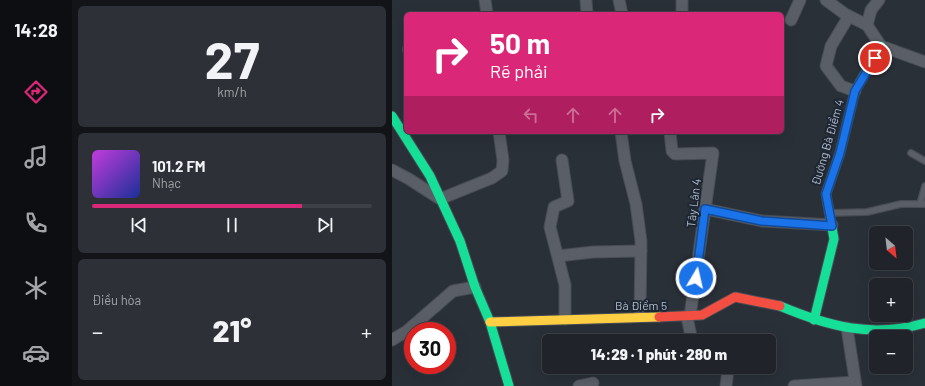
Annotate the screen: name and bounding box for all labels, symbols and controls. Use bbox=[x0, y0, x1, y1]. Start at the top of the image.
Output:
text: 14:28 bbox=[14, 19, 58, 41]
text: 50 m bbox=[490, 26, 550, 60]
text: 27 bbox=[205, 27, 259, 89]
icon: right bbox=[424, 28, 476, 80]
pin bbox=[858, 41, 892, 75]
icon: arrive bbox=[864, 47, 886, 69]
text: Rẽ phải bbox=[490, 60, 548, 82]
icon: directions bbox=[22, 78, 50, 106]
text: km/h bbox=[217, 84, 247, 100]
street label: Đường Bà Điểm 4 bbox=[808, 97, 846, 187]
icon: left bbox=[520, 104, 542, 126]
icon: ahead bbox=[562, 104, 584, 126]
icon: ahead bbox=[604, 104, 626, 126]
icon: right bbox=[646, 104, 668, 126]
icon: music bbox=[22, 143, 50, 171]
text: 101.2 FM bbox=[152, 157, 206, 175]
text: Nhạc bbox=[152, 175, 181, 191]
street label: Tây Lân 4 bbox=[683, 178, 703, 228]
icon: phone bbox=[22, 209, 50, 237]
icon: previous bbox=[128, 214, 150, 236]
icon: pause bbox=[221, 214, 243, 236]
icon: next bbox=[314, 214, 336, 236]
north arrow bbox=[869, 226, 913, 270]
map controls bbox=[869, 226, 913, 374]
position arrow bbox=[675, 257, 717, 299]
icon: climate bbox=[22, 274, 50, 302]
button: + bbox=[869, 278, 913, 322]
text: Điều hòa bbox=[92, 292, 141, 308]
street label: Bà Điểm 5 bbox=[615, 298, 667, 312]
text: 21° bbox=[213, 312, 251, 348]
text: − bbox=[92, 318, 103, 344]
text: + bbox=[361, 318, 372, 344]
speed limit sign: 30 bbox=[404, 322, 456, 374]
button: − bbox=[869, 330, 913, 374]
icon: car bbox=[22, 339, 50, 367]
text: 14:29 · 1 phút · 280 m bbox=[591, 345, 727, 363]

